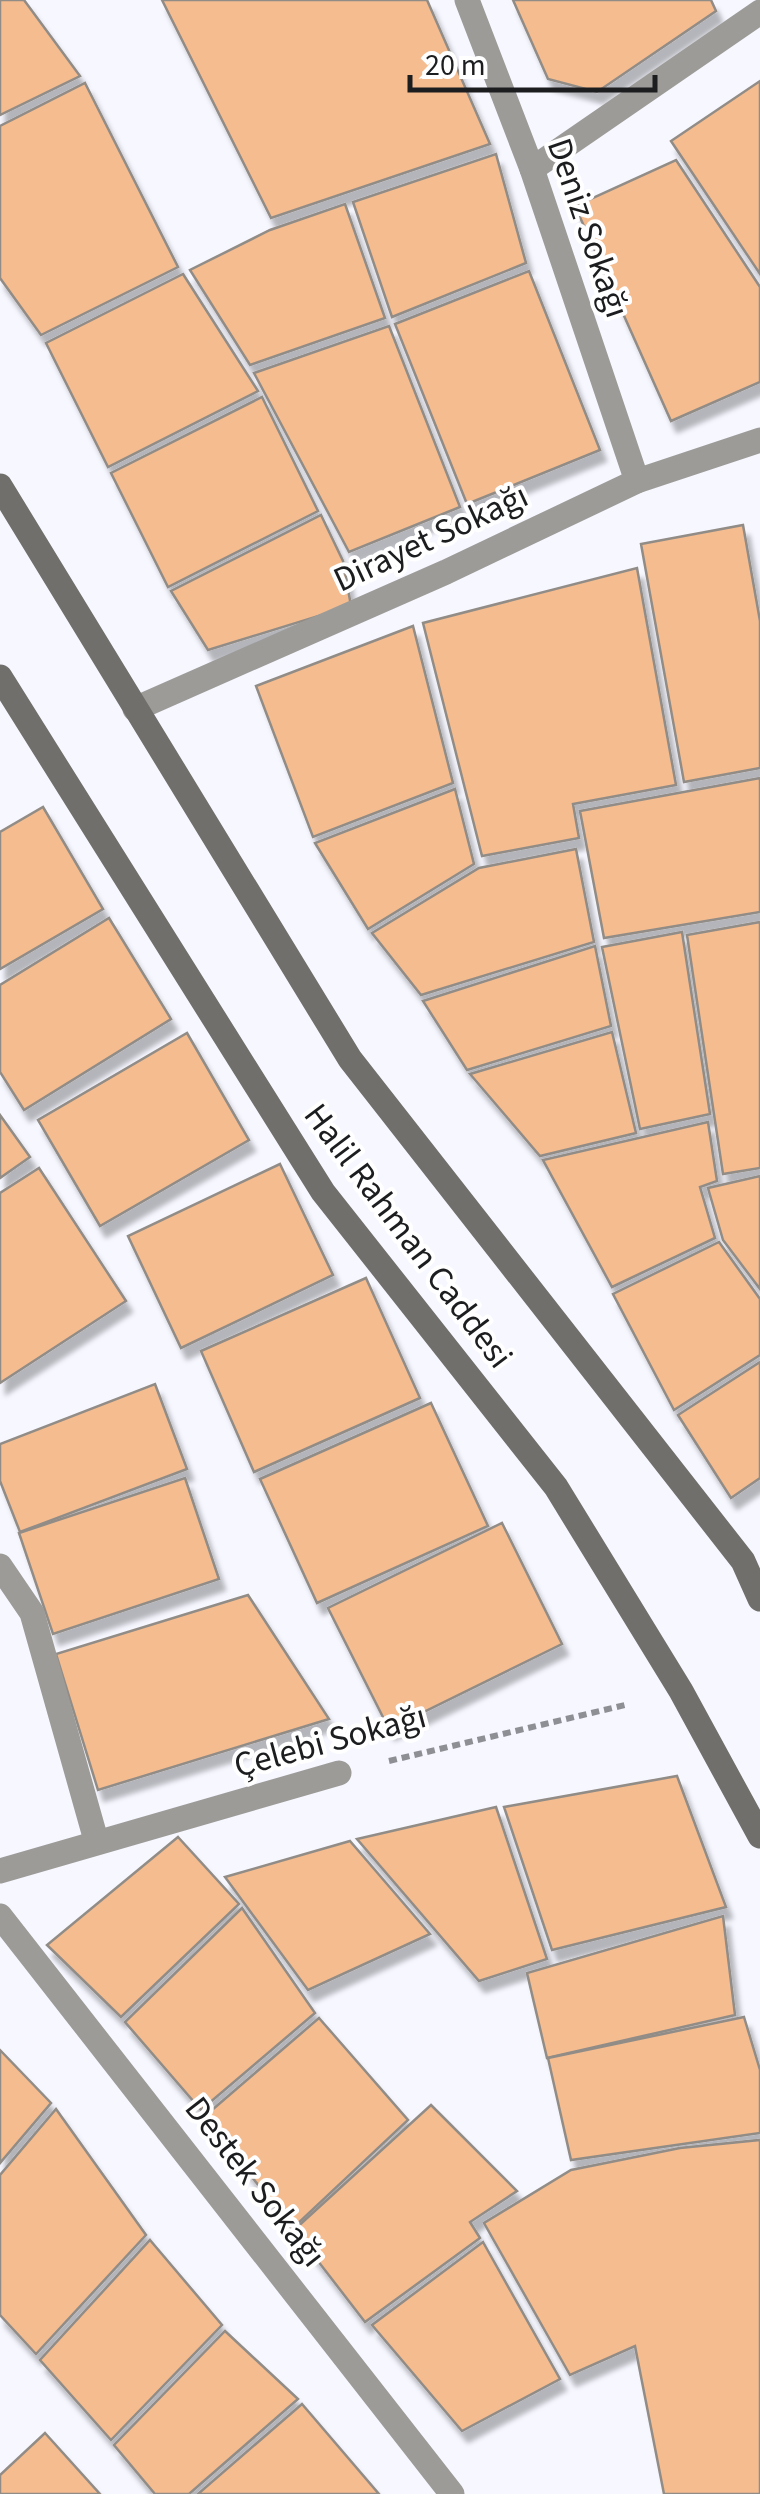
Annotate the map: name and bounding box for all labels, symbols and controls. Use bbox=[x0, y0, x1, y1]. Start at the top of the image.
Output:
scale bar bbox=[410, 30, 655, 92]
text: 20 m bbox=[425, 44, 486, 87]
street label: Deniz Sokağı bbox=[534, 131, 642, 325]
street label: Dirayet Sokağı bbox=[325, 471, 537, 605]
street label: Halil Rahman Caddesi bbox=[292, 1093, 524, 1379]
street label: Çelebi Sokağı bbox=[228, 1691, 432, 1791]
street label: Destek Sokağı bbox=[172, 2086, 338, 2278]

